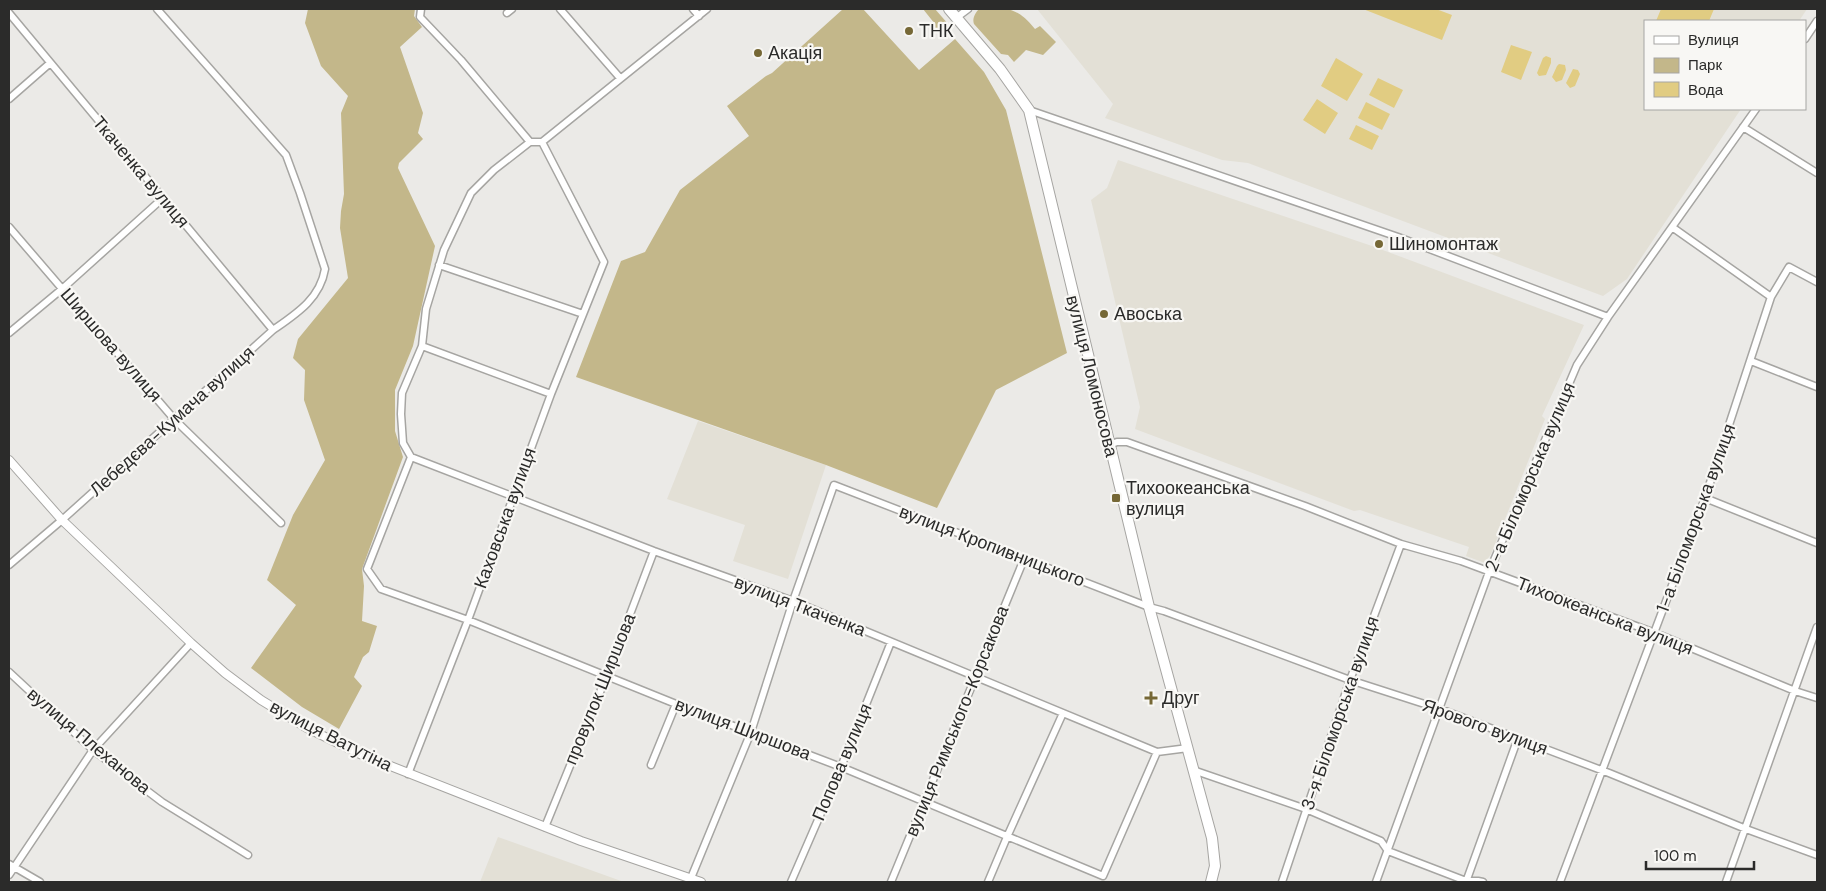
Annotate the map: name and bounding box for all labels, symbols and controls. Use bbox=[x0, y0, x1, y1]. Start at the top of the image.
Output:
place label: ТНК bbox=[919, 19, 954, 43]
legend bbox=[1644, 20, 1806, 110]
marker: ТНК bbox=[903, 25, 915, 37]
text: Вулиця bbox=[1688, 30, 1739, 50]
place label: Акація bbox=[768, 41, 822, 65]
marker: Акація bbox=[752, 47, 764, 59]
text: Парк bbox=[1688, 55, 1722, 75]
text: Вода bbox=[1688, 80, 1724, 100]
street label: Ткаченка вулиця bbox=[87, 111, 195, 233]
place label: Шиномонтаж bbox=[1389, 232, 1498, 256]
marker: Шиномонтаж bbox=[1373, 238, 1385, 250]
street label: Ширшова вулиця bbox=[55, 283, 167, 407]
street label: вулиця Ломоносова bbox=[1060, 293, 1124, 460]
place label: Авоська bbox=[1114, 302, 1183, 326]
marker: Авоська bbox=[1098, 308, 1110, 320]
street label: Лебедєва-Кумача вулиця bbox=[84, 340, 260, 502]
street label: 2-а Біломорська вулиця bbox=[1479, 379, 1581, 575]
street label: 1-а Біломорська вулиця bbox=[1651, 420, 1741, 616]
street label: Каховська вулиця bbox=[468, 444, 542, 592]
place label: Тихоокеанська вулиця bbox=[1126, 476, 1251, 521]
marker: Тихоокеанська вулиця bbox=[1110, 492, 1122, 504]
street label: вулиця Кропивницького bbox=[896, 499, 1088, 593]
street label: вулиця Ткаченка bbox=[731, 570, 870, 642]
street label: Тихоокеанська вулиця bbox=[1513, 571, 1697, 661]
street label: вулиця Римського-Корсакова bbox=[900, 601, 1015, 840]
street label: провулок Ширшова bbox=[559, 609, 642, 768]
street label: 3-я Біломорська вулиця bbox=[1295, 613, 1385, 813]
street label: вулиця Плеханова bbox=[22, 682, 157, 800]
place label: Друг bbox=[1162, 686, 1200, 710]
marker: Друг bbox=[1144, 691, 1158, 705]
street label: вулиця Ширшова bbox=[672, 692, 815, 766]
street label: Ярового вулиця bbox=[1419, 693, 1551, 761]
street label: вулиця Ватутіна bbox=[266, 695, 397, 778]
street label: Попова вулиця bbox=[806, 700, 878, 824]
scale bar bbox=[1646, 838, 1754, 870]
text: 100 m bbox=[1654, 846, 1697, 866]

